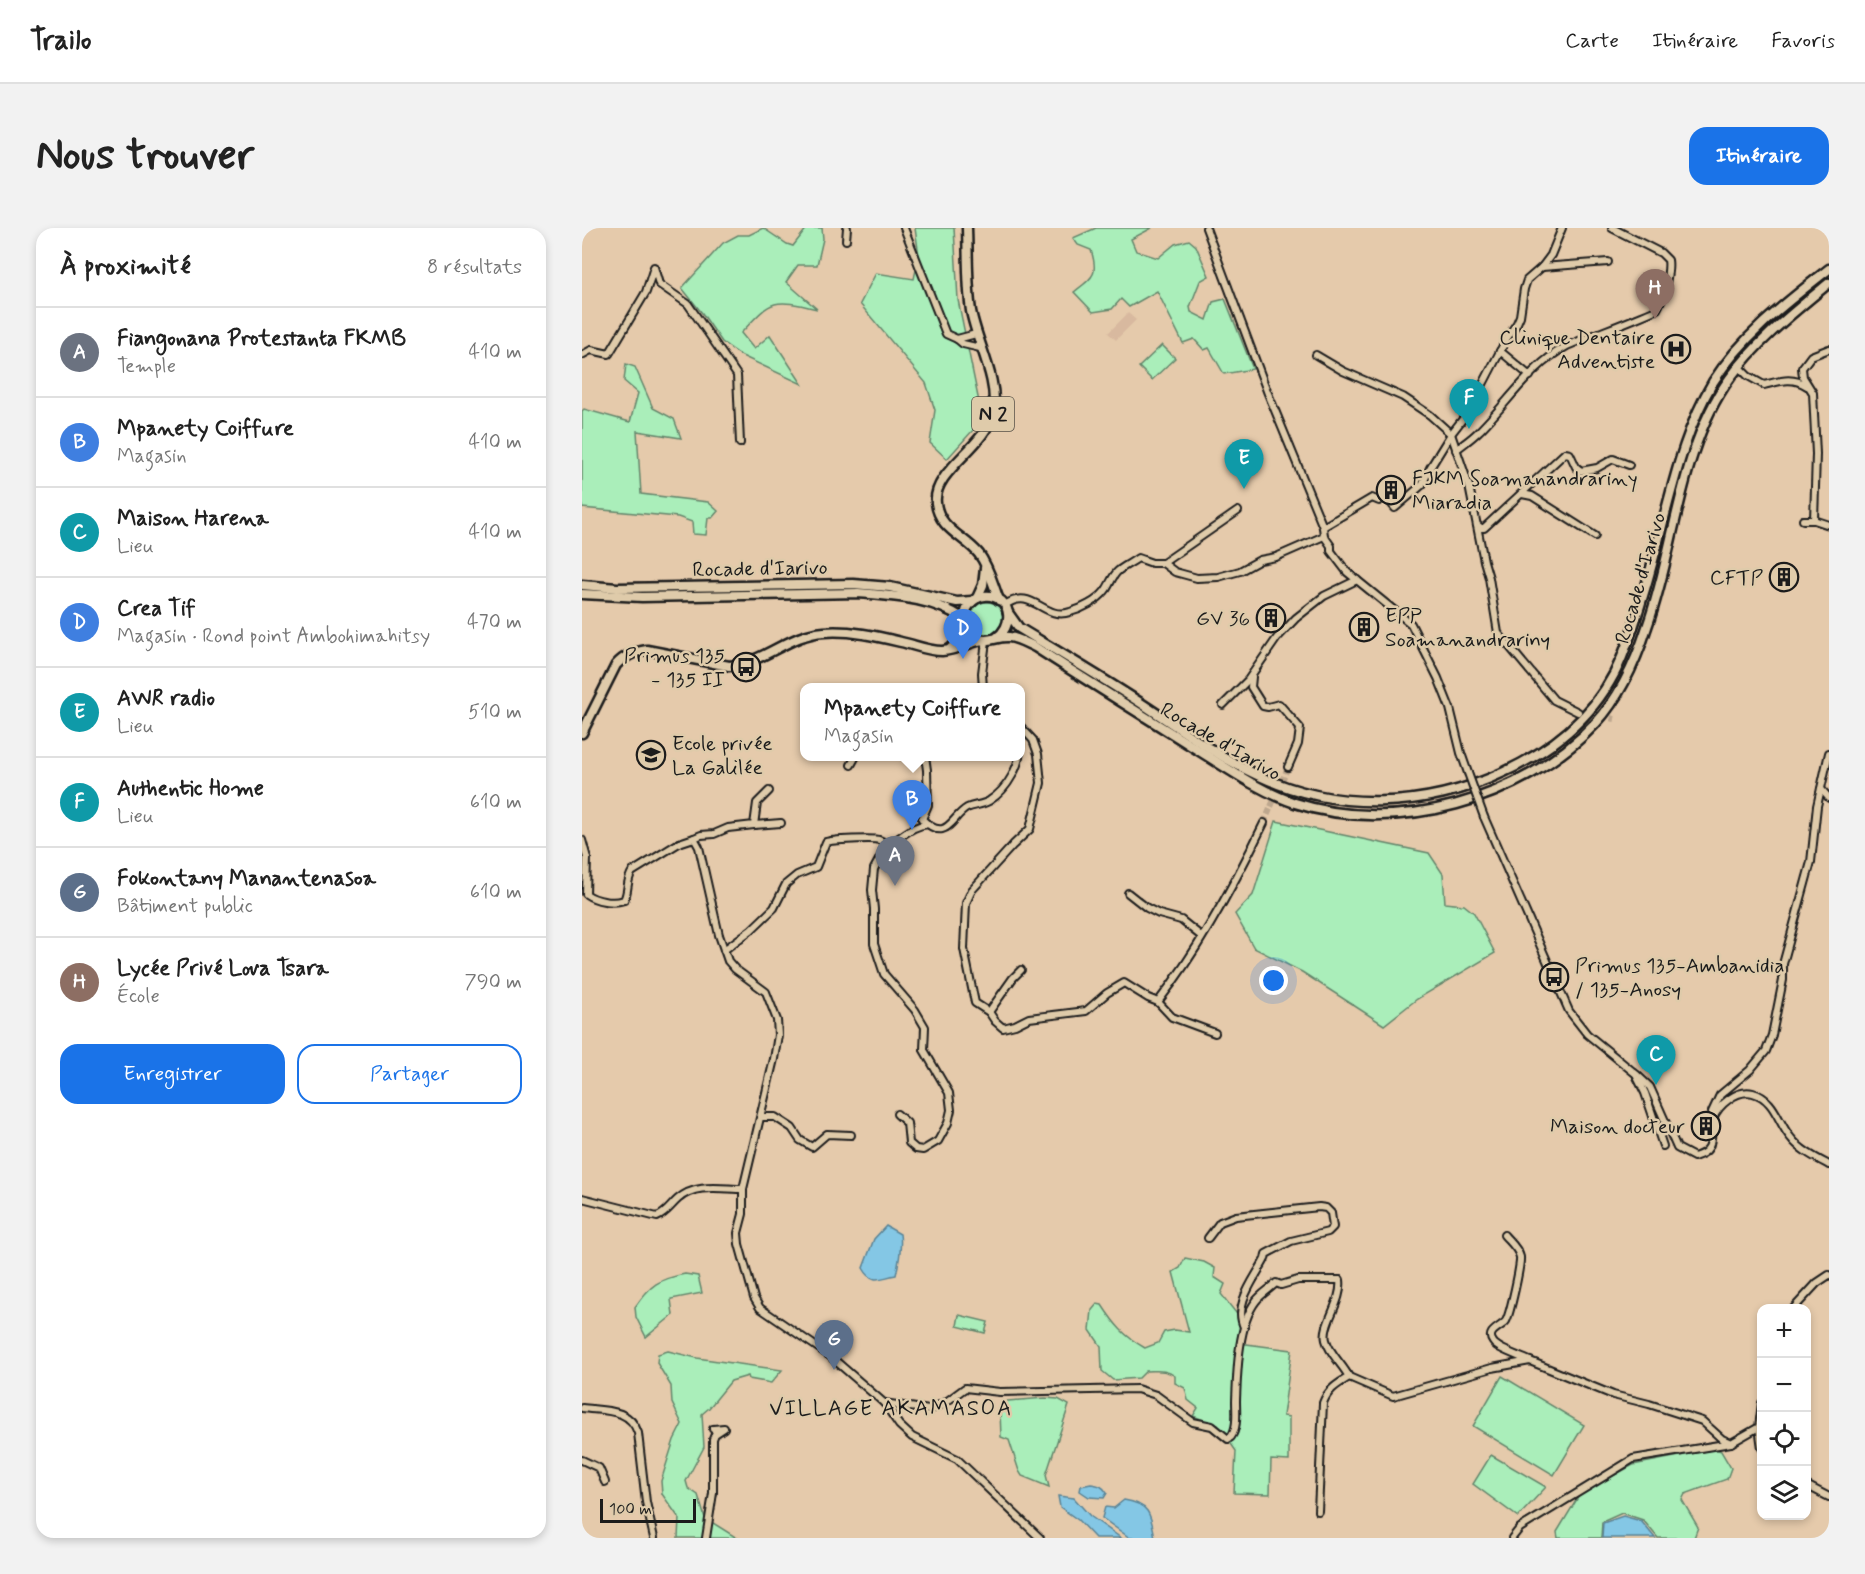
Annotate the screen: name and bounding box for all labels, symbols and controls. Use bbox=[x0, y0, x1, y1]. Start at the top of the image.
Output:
text: Trailo bbox=[30, 23, 91, 60]
text: Carte bbox=[1565, 27, 1619, 55]
text: Itinéraire bbox=[1652, 27, 1738, 55]
text: Favoris bbox=[1771, 27, 1835, 55]
button: Itinéraire bbox=[1689, 127, 1829, 185]
text: Nous trouver bbox=[36, 129, 254, 184]
text: À proximité bbox=[60, 250, 191, 284]
text: 8 résultats bbox=[427, 254, 522, 281]
pin: H bbox=[1636, 270, 1674, 319]
place label: Clinique Dentaire Adventiste bbox=[1499, 324, 1655, 376]
text: Fiangonana Protestanta FKMB bbox=[117, 325, 406, 353]
hospital icon: Clinique Dentaire Adventiste bbox=[1660, 333, 1692, 365]
text: A bbox=[73, 339, 86, 366]
text: 410 m bbox=[468, 339, 522, 366]
text: Temple bbox=[117, 353, 176, 380]
pin: F bbox=[1450, 380, 1488, 429]
road number: N 2 bbox=[972, 397, 1014, 431]
text: Mpanety Coiffure bbox=[117, 415, 294, 443]
text: B bbox=[73, 429, 86, 456]
text: 410 m bbox=[468, 429, 522, 456]
pin: E bbox=[1224, 440, 1264, 489]
text: Magasin bbox=[117, 443, 187, 470]
place label: FJKM Soamanandrariny Miaradia bbox=[1412, 465, 1638, 517]
building icon: FJKM Soamanandrariny Miaradia bbox=[1375, 474, 1407, 506]
text: Maison Harena bbox=[117, 505, 269, 533]
street label: Rocade d'Iarivo bbox=[1609, 509, 1673, 647]
text: C bbox=[72, 519, 87, 546]
text: 410 m bbox=[468, 519, 522, 546]
text: Lieu bbox=[117, 533, 154, 560]
street label: Rocade d'Iarivo bbox=[692, 554, 828, 584]
building icon: CFTP bbox=[1768, 561, 1800, 593]
place label: CFTP bbox=[1710, 564, 1763, 592]
text: Crea Tif bbox=[117, 595, 195, 623]
building icon: GV 36 bbox=[1255, 602, 1287, 634]
place label: EPP Soamanandrariny bbox=[1385, 602, 1550, 654]
place label: GV 36 bbox=[1196, 605, 1250, 633]
text: D bbox=[73, 609, 86, 636]
text: 470 m bbox=[467, 609, 522, 636]
pin: D bbox=[944, 610, 982, 659]
building icon: EPP Soamanandrariny bbox=[1348, 611, 1380, 643]
text: Magasin · Rond point Ambohimahitsy bbox=[117, 623, 430, 650]
place label: Primus 135 - 135 II bbox=[624, 642, 725, 694]
bus stop icon: Primus 135 - 135 II bbox=[730, 651, 762, 683]
popup bbox=[800, 683, 1025, 761]
text: AWR radio bbox=[117, 685, 215, 713]
text: Mpanety Coiffure bbox=[824, 695, 1001, 723]
street label: Rocade d'Iarivo bbox=[1155, 696, 1286, 788]
text: E bbox=[74, 699, 85, 726]
text: 510 m bbox=[468, 699, 522, 726]
text: Lieu bbox=[117, 713, 154, 740]
text: Magasin bbox=[824, 723, 894, 750]
place label: Ecole privée La Galilée bbox=[672, 730, 773, 782]
school or university icon: Ecole privée La Galilée bbox=[635, 739, 667, 771]
text: Authentic Home bbox=[117, 775, 264, 803]
pin: B bbox=[892, 780, 932, 830]
text: F bbox=[74, 789, 85, 816]
text: 610 m bbox=[470, 789, 522, 816]
text: Lieu bbox=[117, 803, 154, 830]
pin: A bbox=[876, 836, 914, 886]
text: Fokontany Manantenasoa bbox=[117, 865, 376, 893]
text: G bbox=[73, 879, 86, 906]
text: 610 m bbox=[470, 879, 522, 906]
text: Bâtiment public bbox=[117, 893, 253, 920]
place label: Primus 135-Ambanidia / 135-Anosy bbox=[1575, 952, 1785, 1004]
text: Lycée Privé Lova Tsara bbox=[117, 955, 329, 983]
bus stop icon: Primus 135-Ambanidia / 135-Anosy bbox=[1538, 961, 1570, 993]
your location bbox=[1259, 966, 1288, 995]
text: H bbox=[73, 969, 86, 996]
text: 790 m bbox=[465, 969, 522, 996]
text: École bbox=[117, 983, 160, 1010]
pin: C bbox=[1636, 1036, 1676, 1085]
button: Enregistrer bbox=[60, 1044, 285, 1104]
button: Partager bbox=[297, 1044, 522, 1104]
building icon: Maison docteur bbox=[1690, 1110, 1722, 1142]
place label: Maison docteur bbox=[1550, 1113, 1685, 1141]
map controls bbox=[1757, 1304, 1811, 1520]
button: + bbox=[1757, 1304, 1811, 1358]
pin: G bbox=[814, 1320, 854, 1370]
button: − bbox=[1757, 1358, 1811, 1412]
district label: VILLAGE AKAMASOA bbox=[769, 1395, 1013, 1423]
button: locate bbox=[1757, 1412, 1811, 1466]
button: layers bbox=[1757, 1466, 1811, 1520]
scale bar bbox=[600, 1496, 696, 1524]
text: 100 m bbox=[609, 1499, 652, 1520]

